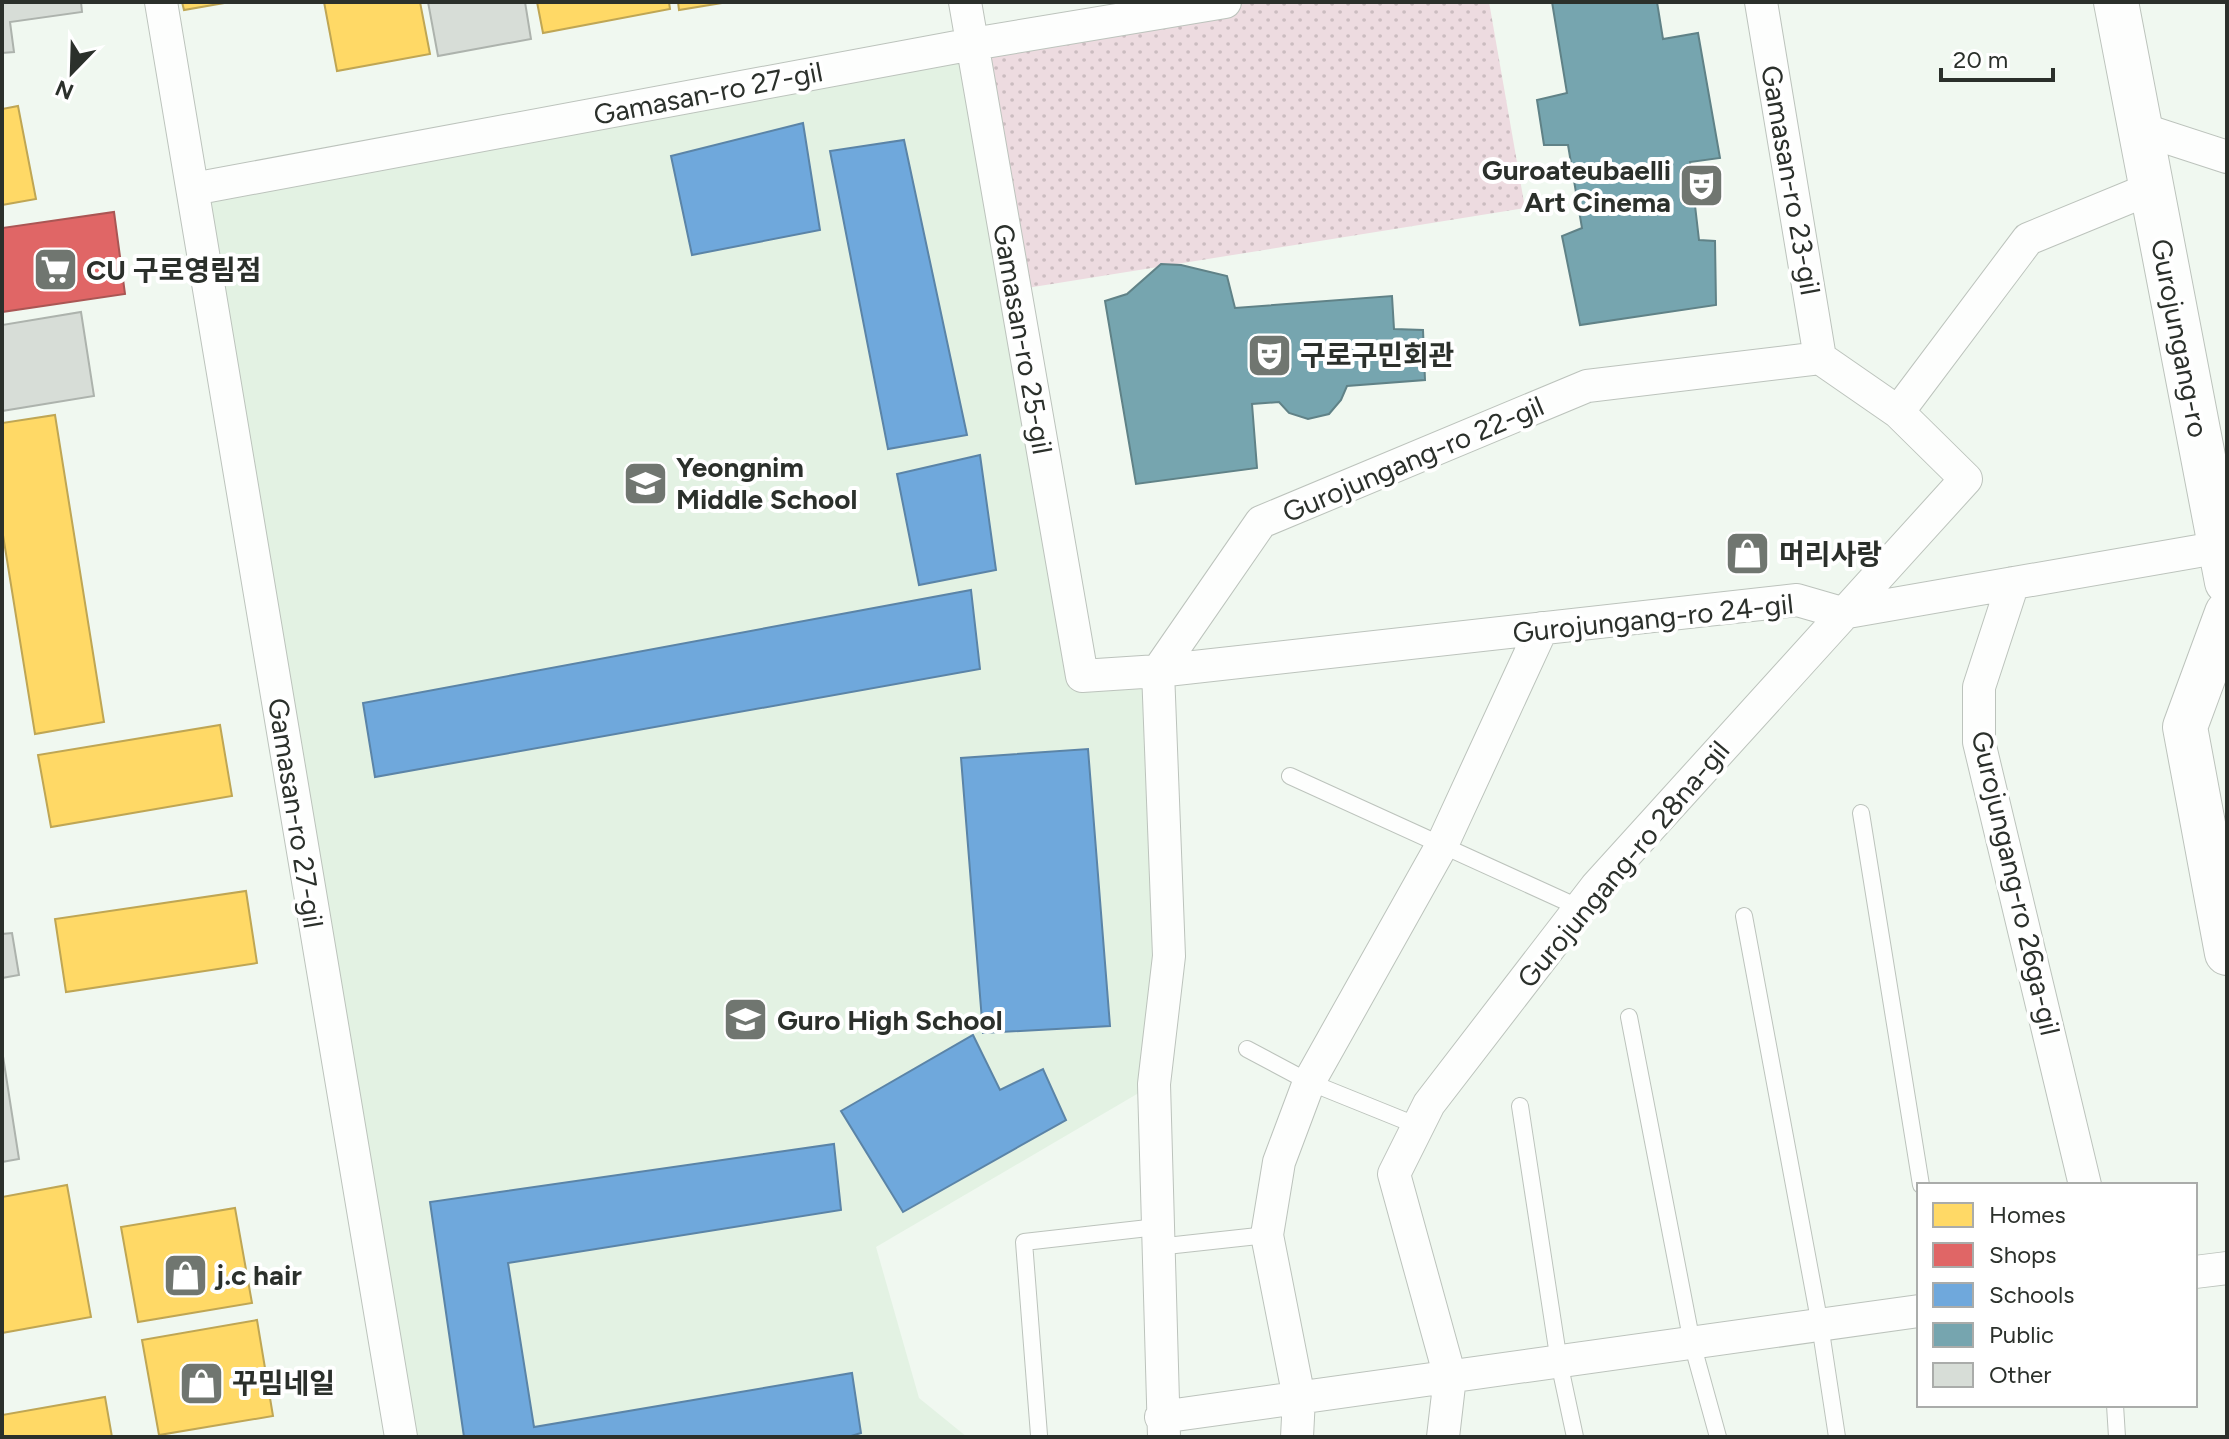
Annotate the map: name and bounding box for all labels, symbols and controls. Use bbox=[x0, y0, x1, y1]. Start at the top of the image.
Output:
north arrow bbox=[32, 32, 112, 112]
scale bar bbox=[1941, 32, 2053, 82]
text: 20 m bbox=[1953, 45, 2008, 74]
street label: Gamasan-ro 27-gil bbox=[591, 54, 825, 132]
street label: Gamasan-ro 23-gil bbox=[1754, 63, 1828, 297]
text: N bbox=[51, 74, 77, 106]
place label: Guroateubaelli Art Cinema bbox=[1482, 153, 1671, 219]
theatre icon: Guroateubaelli Art Cinema bbox=[1678, 162, 1726, 210]
street label: Gamasan-ro 25-gil bbox=[986, 221, 1060, 457]
street label: Gurojungang-ro bbox=[2144, 236, 2216, 440]
supermarket icon: CU 구로영림점 bbox=[31, 246, 79, 294]
place label: CU 구로영림점 bbox=[86, 253, 261, 287]
theatre icon: 구로구민회관 bbox=[1245, 331, 1293, 379]
place label: 구로구민회관 bbox=[1300, 338, 1455, 372]
street label: Gurojungang-ro 22-gil bbox=[1277, 389, 1549, 529]
place label: Yeongnim Middle School bbox=[676, 450, 857, 516]
school or university icon: Yeongnim Middle School bbox=[621, 459, 669, 507]
shop icon: 머리사랑 bbox=[1724, 530, 1772, 578]
place label: 머리사랑 bbox=[1779, 537, 1882, 571]
street label: Gurojungang-ro 24-gil bbox=[1511, 586, 1795, 650]
street label: Gamasan-ro 27-gil bbox=[261, 696, 331, 930]
street label: Gurojungang-ro 26ga-gil bbox=[1964, 727, 2068, 1039]
street label: Gurojungang-ro 28na-gil bbox=[1510, 734, 1736, 994]
school or university icon: Guro High School bbox=[722, 996, 770, 1044]
place label: Guro High School bbox=[777, 1003, 1003, 1037]
legend bbox=[1917, 1183, 2197, 1407]
text: Homes bbox=[1989, 1200, 2066, 1229]
text: Shops bbox=[1989, 1240, 2056, 1269]
shop icon: j.c hair bbox=[161, 1251, 209, 1299]
place label: j.c hair bbox=[214, 1258, 302, 1292]
text: Schools bbox=[1989, 1280, 2074, 1309]
text: Public bbox=[1989, 1320, 2054, 1349]
shop icon: 꾸밈네일 bbox=[177, 1359, 225, 1407]
text: Other bbox=[1989, 1360, 2051, 1389]
place label: 꾸밈네일 bbox=[232, 1366, 335, 1400]

